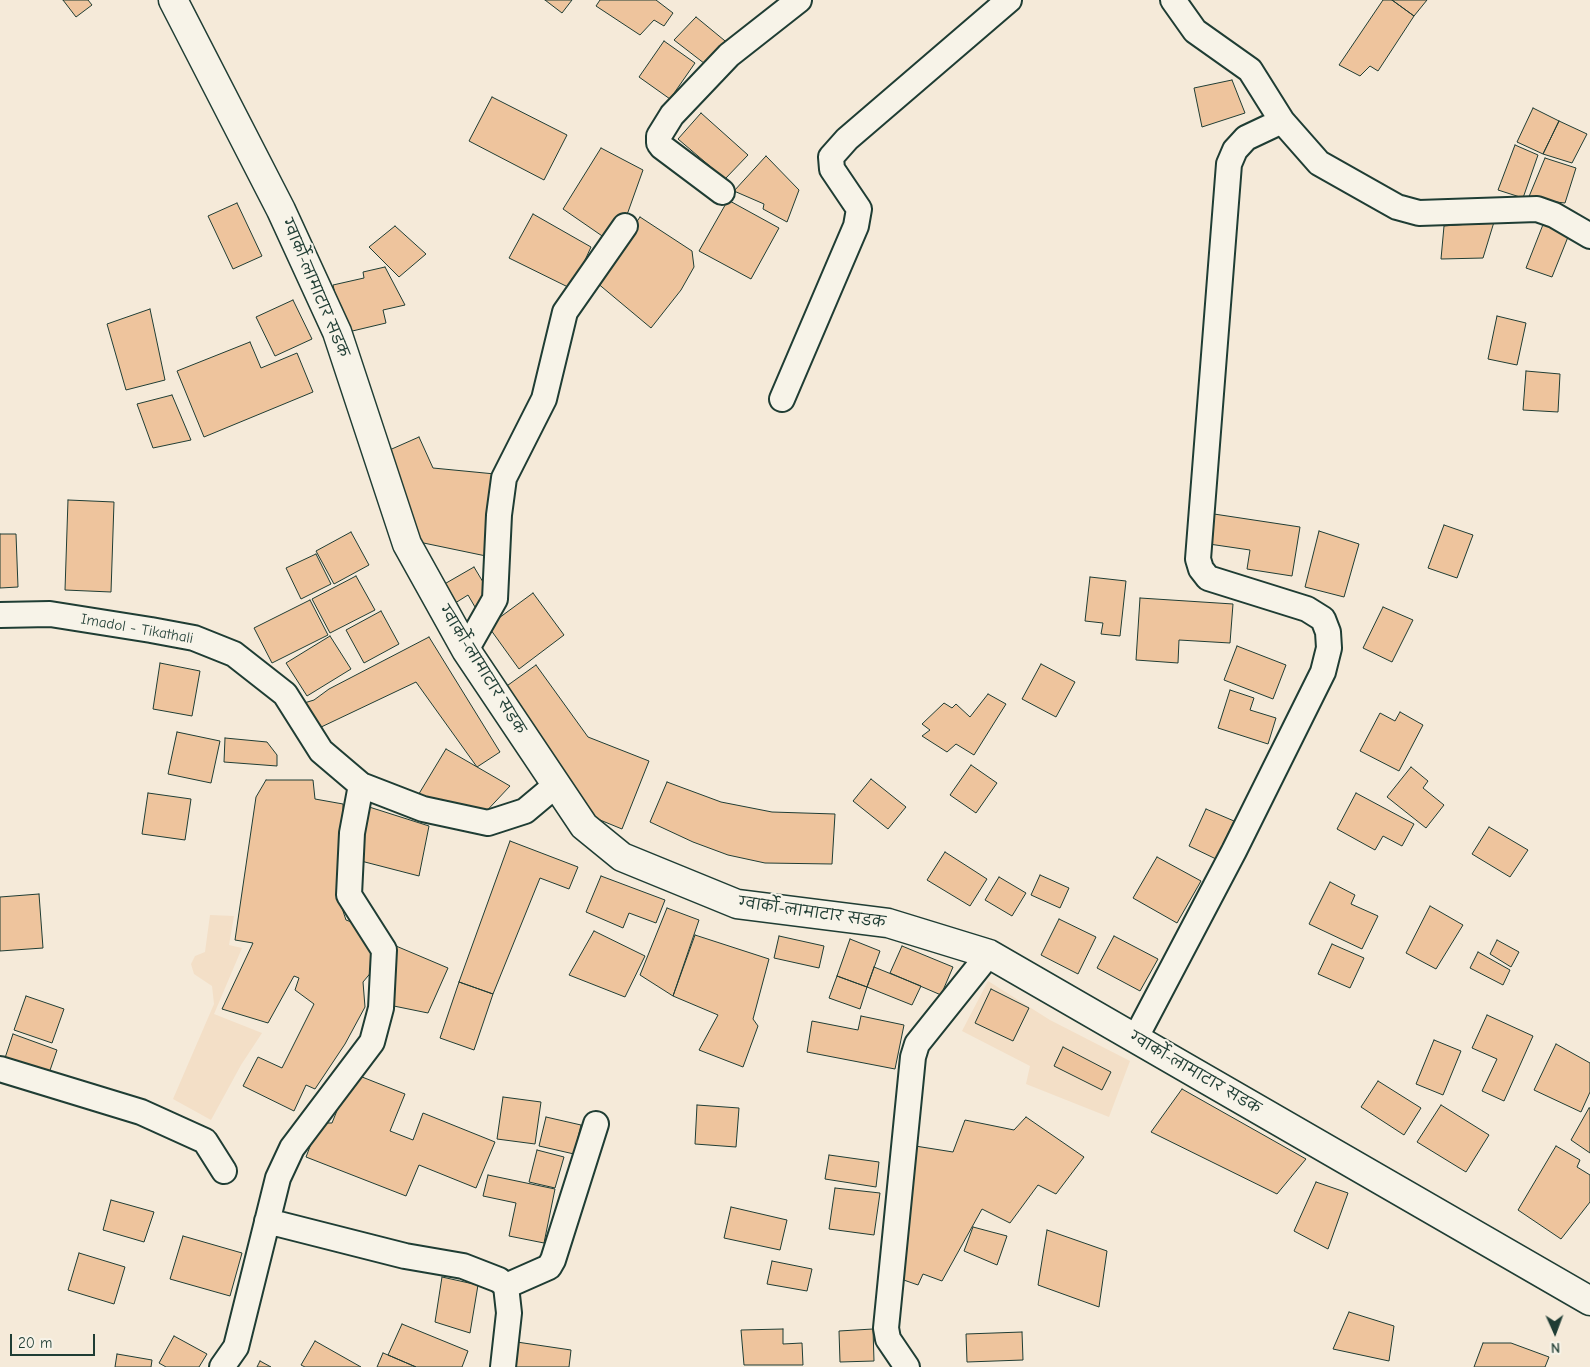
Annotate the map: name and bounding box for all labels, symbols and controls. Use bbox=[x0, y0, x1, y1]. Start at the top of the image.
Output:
street label: ग्वार्को-लामाटार सडक bbox=[278, 216, 352, 360]
street label: ग्वार्को-लामाटार सडक bbox=[435, 602, 529, 738]
street label: Imadol - Tikathali bbox=[79, 610, 195, 648]
street label: ग्वार्को-लामाटार सडक bbox=[737, 894, 887, 932]
street label: ग्वार्को-लामाटार सडक bbox=[1126, 1028, 1264, 1118]
north arrow bbox=[1530, 1307, 1580, 1357]
scale bar bbox=[12, 1324, 98, 1356]
text: 20 m bbox=[18, 1334, 52, 1352]
text: N bbox=[1551, 1339, 1560, 1356]

